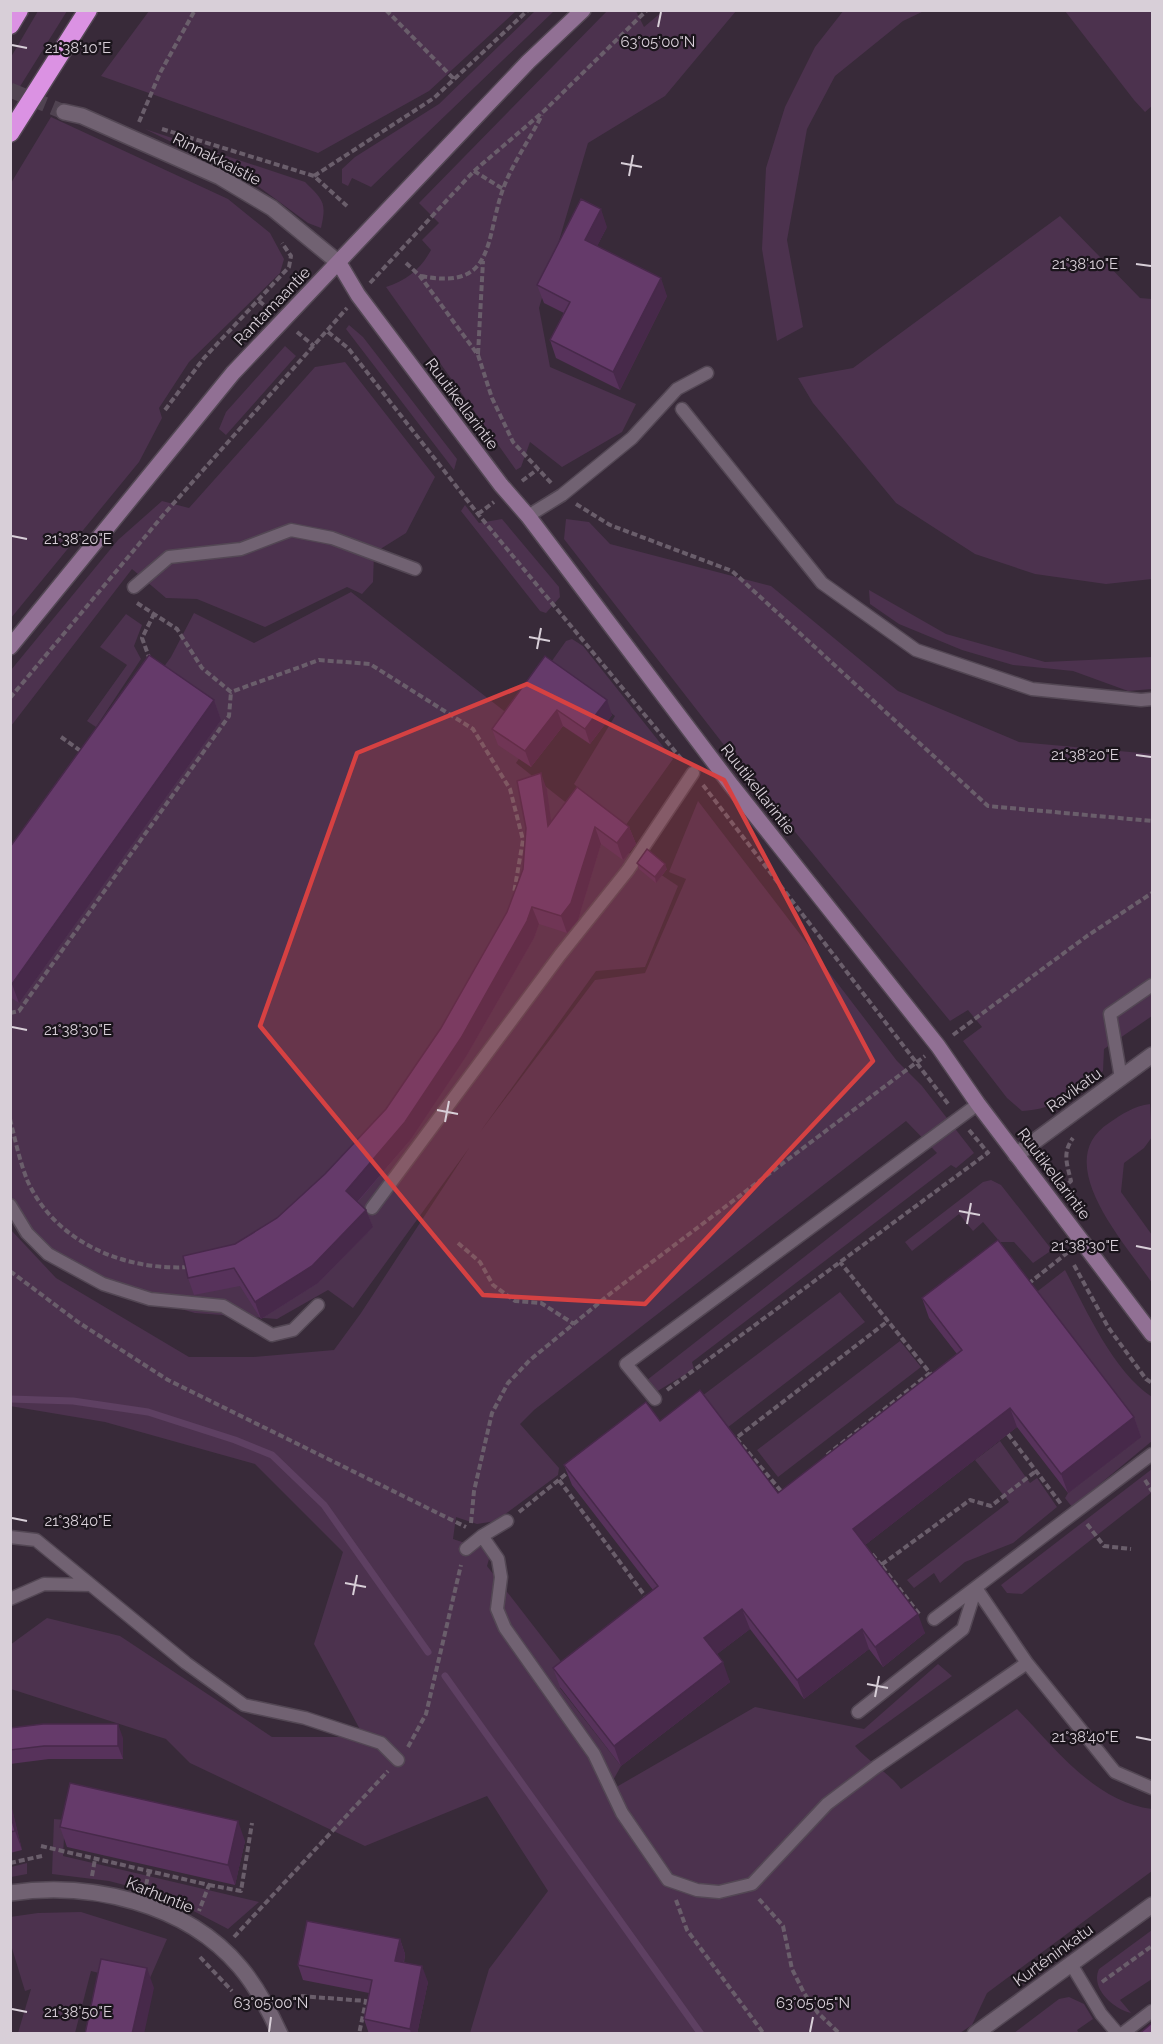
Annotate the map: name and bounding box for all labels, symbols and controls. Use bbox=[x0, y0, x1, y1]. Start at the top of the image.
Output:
text: 63°05'00"N bbox=[621, 33, 695, 51]
text: 21°38'10"E bbox=[45, 39, 111, 57]
street label: Rinnakkaistie bbox=[170, 129, 264, 189]
text: 21°38'10"E bbox=[1052, 255, 1118, 273]
street label: Rantamaantie bbox=[230, 263, 314, 349]
street label: Ruutikellarintie bbox=[421, 355, 503, 453]
text: 21°38'20"E bbox=[44, 530, 112, 548]
street label: Ruutikellarintie bbox=[717, 740, 799, 838]
text: 21°38'20"E bbox=[1051, 746, 1119, 764]
text: 21°38'30"E bbox=[44, 1021, 112, 1039]
street label: Ravikatu bbox=[1043, 1064, 1105, 1116]
street label: Ruutikellarintie bbox=[1013, 1125, 1095, 1223]
text: 21°38'30"E bbox=[1051, 1237, 1119, 1255]
text: 21°38'40"E bbox=[44, 1512, 112, 1530]
text: 21°38'40"E bbox=[1051, 1728, 1119, 1746]
street label: Karhuntie bbox=[124, 1873, 196, 1917]
street label: Kurténinkatu bbox=[1009, 1920, 1097, 1990]
text: 63°05'00"N bbox=[234, 1994, 308, 2012]
text: 63°05'05"N bbox=[776, 1994, 850, 2012]
text: 21°38'50"E bbox=[44, 2003, 112, 2021]

